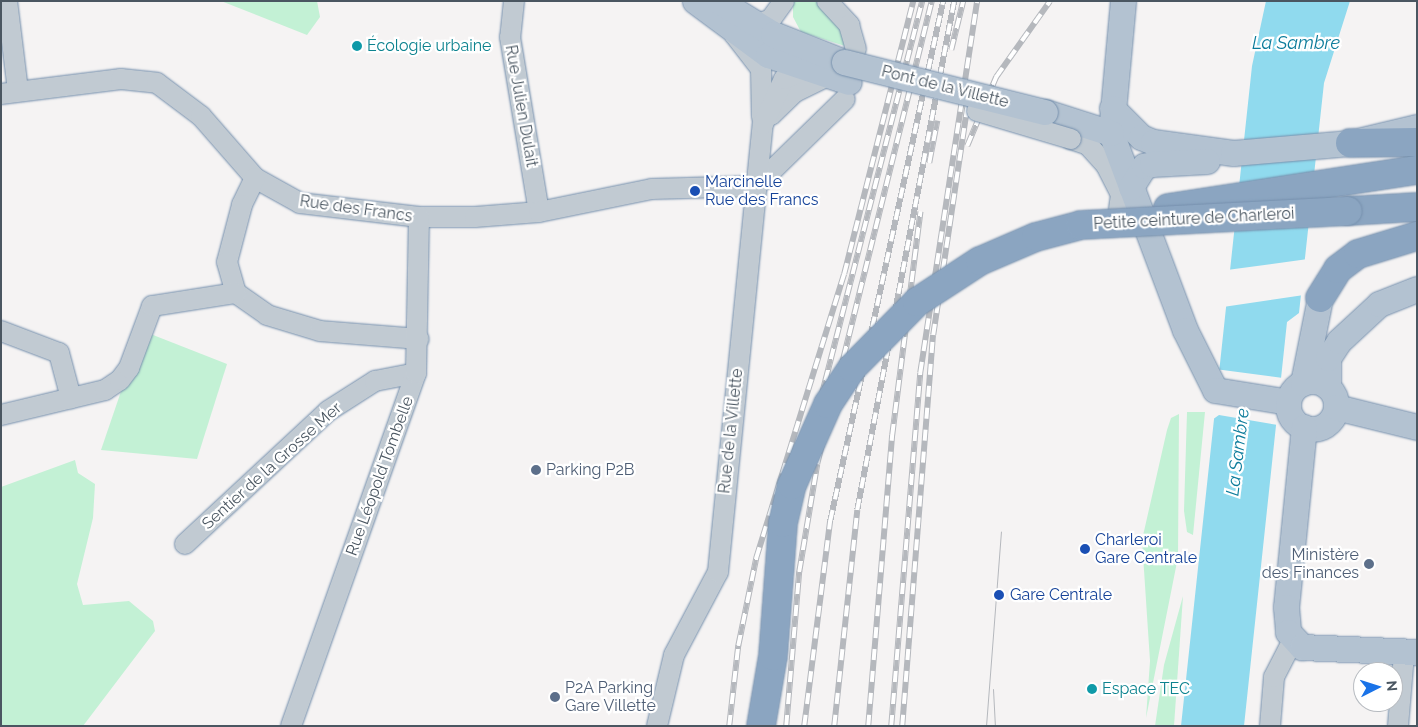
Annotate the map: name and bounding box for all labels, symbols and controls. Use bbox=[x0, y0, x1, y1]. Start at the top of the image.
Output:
water label: La Sambre bbox=[1252, 32, 1340, 54]
place label: Écologie urbaine bbox=[367, 36, 491, 56]
marker: Écologie urbaine bbox=[351, 40, 363, 52]
street label: Rue Julien Dulait bbox=[501, 43, 541, 169]
street label: Pont de la Villette bbox=[879, 62, 1011, 112]
place label: Marcinelle Rue des Francs bbox=[705, 172, 818, 210]
marker: Marcinelle Rue des Francs bbox=[689, 185, 701, 197]
street label: Rue des Francs bbox=[299, 192, 413, 226]
street label: Petite ceinture de Charleroi bbox=[1093, 204, 1295, 234]
street label: Rue de la Villette bbox=[715, 367, 747, 495]
street label: Rue Léopold Tombelle bbox=[342, 393, 418, 559]
street label: Sentier de la Grosse Mer bbox=[198, 398, 346, 534]
water label: La Sambre bbox=[1222, 407, 1254, 497]
place label: Parking P2B bbox=[546, 460, 634, 480]
marker: Parking P2B bbox=[530, 464, 542, 476]
place label: Charleroi Gare Centrale bbox=[1095, 530, 1197, 568]
marker: Charleroi Gare Centrale bbox=[1079, 543, 1091, 555]
place label: Ministère des Finances bbox=[1262, 545, 1359, 583]
marker: Ministère des Finances bbox=[1363, 558, 1375, 570]
place label: Gare Centrale bbox=[1010, 585, 1112, 605]
marker: Gare Centrale bbox=[992, 588, 1006, 602]
north arrow bbox=[1353, 662, 1403, 712]
place label: P2A Parking Gare Villette bbox=[565, 678, 656, 716]
place label: Espace TEC bbox=[1102, 679, 1190, 699]
text: N bbox=[1384, 680, 1400, 692]
marker: Espace TEC bbox=[1086, 683, 1098, 695]
marker: P2A Parking Gare Villette bbox=[549, 691, 561, 703]

